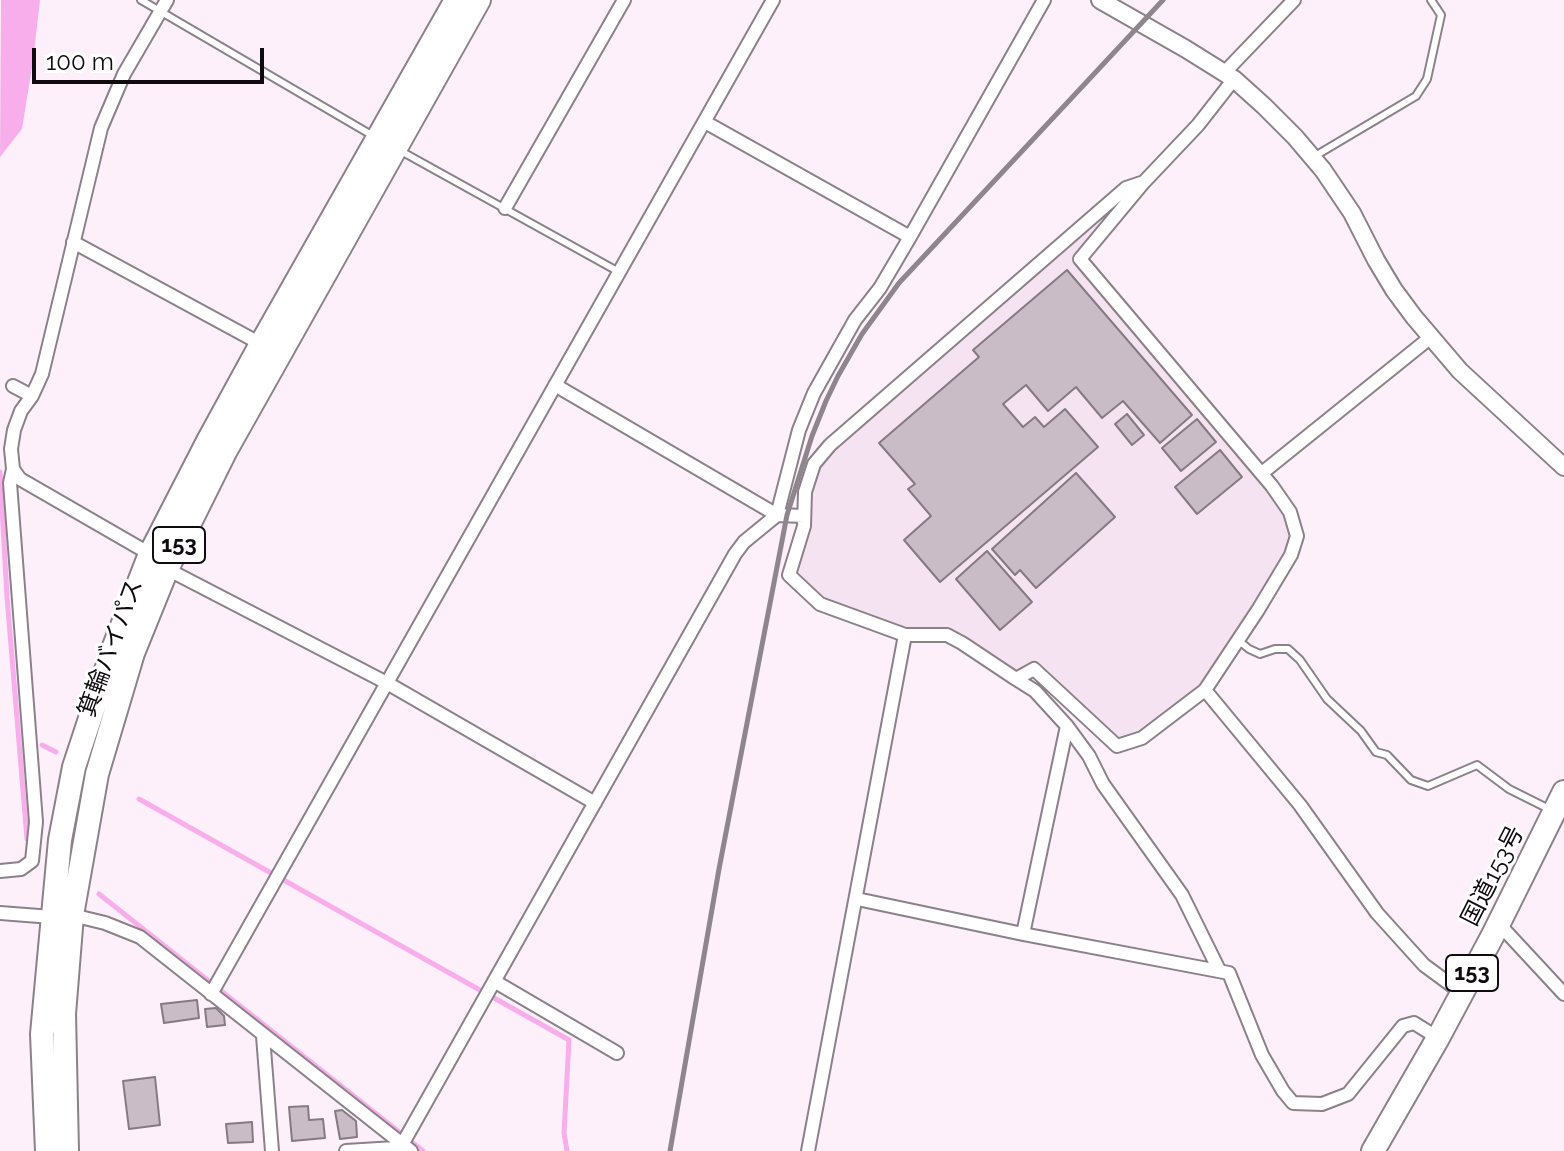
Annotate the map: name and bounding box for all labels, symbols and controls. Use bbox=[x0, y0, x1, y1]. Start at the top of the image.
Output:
scale bar bbox=[36, 32, 268, 82]
text: 100 m bbox=[46, 47, 114, 76]
road number: 153 bbox=[153, 527, 205, 563]
street label: 箕輪バイパス bbox=[73, 575, 149, 721]
street label: 国道153号 bbox=[1456, 821, 1530, 931]
road number: 153 bbox=[1446, 955, 1498, 991]

